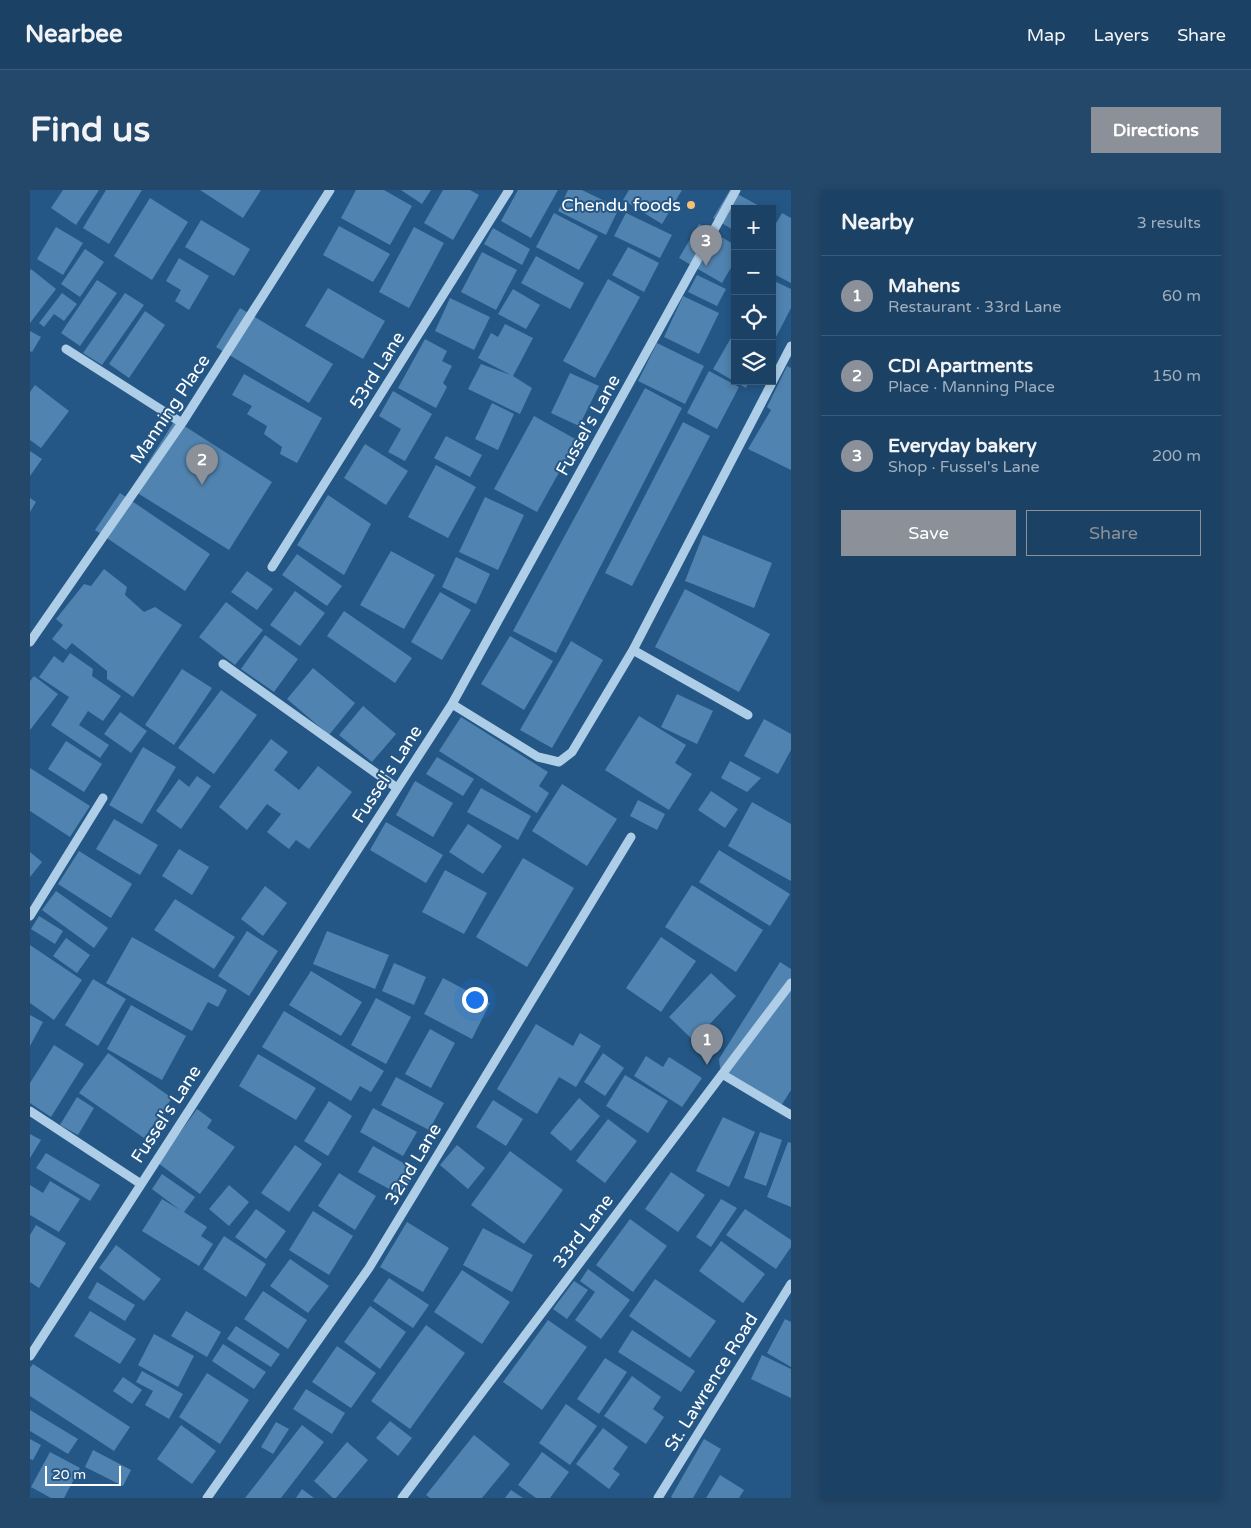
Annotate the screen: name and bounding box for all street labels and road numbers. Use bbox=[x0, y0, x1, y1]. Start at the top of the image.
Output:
street label: 53rd Lane bbox=[345, 327, 409, 413]
street label: Manning Place bbox=[125, 350, 215, 468]
street label: Fussel's Lane bbox=[551, 371, 625, 479]
street label: Fussel's Lane bbox=[347, 721, 427, 827]
street label: Fussel's Lane bbox=[126, 1061, 206, 1167]
street label: 32nd Lane bbox=[380, 1119, 446, 1209]
street label: 33rd Lane bbox=[548, 1190, 618, 1272]
street label: St. Lawrence Road bbox=[660, 1309, 762, 1455]

